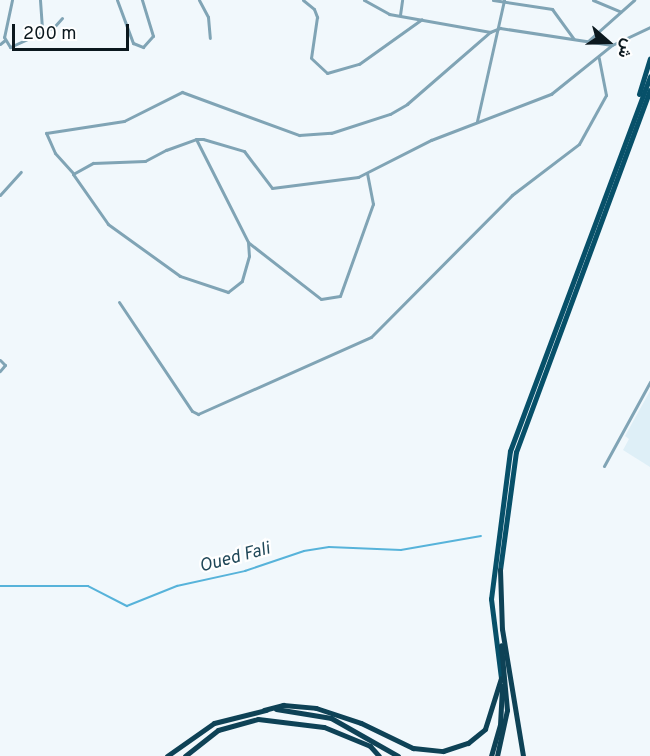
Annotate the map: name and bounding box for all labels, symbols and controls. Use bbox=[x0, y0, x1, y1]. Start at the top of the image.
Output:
scale bar bbox=[15, 12, 132, 50]
north arrow bbox=[578, 12, 638, 72]
text: 200 m bbox=[23, 23, 76, 46]
text: ش bbox=[612, 36, 638, 61]
water label: Oued Fali bbox=[197, 539, 273, 579]

